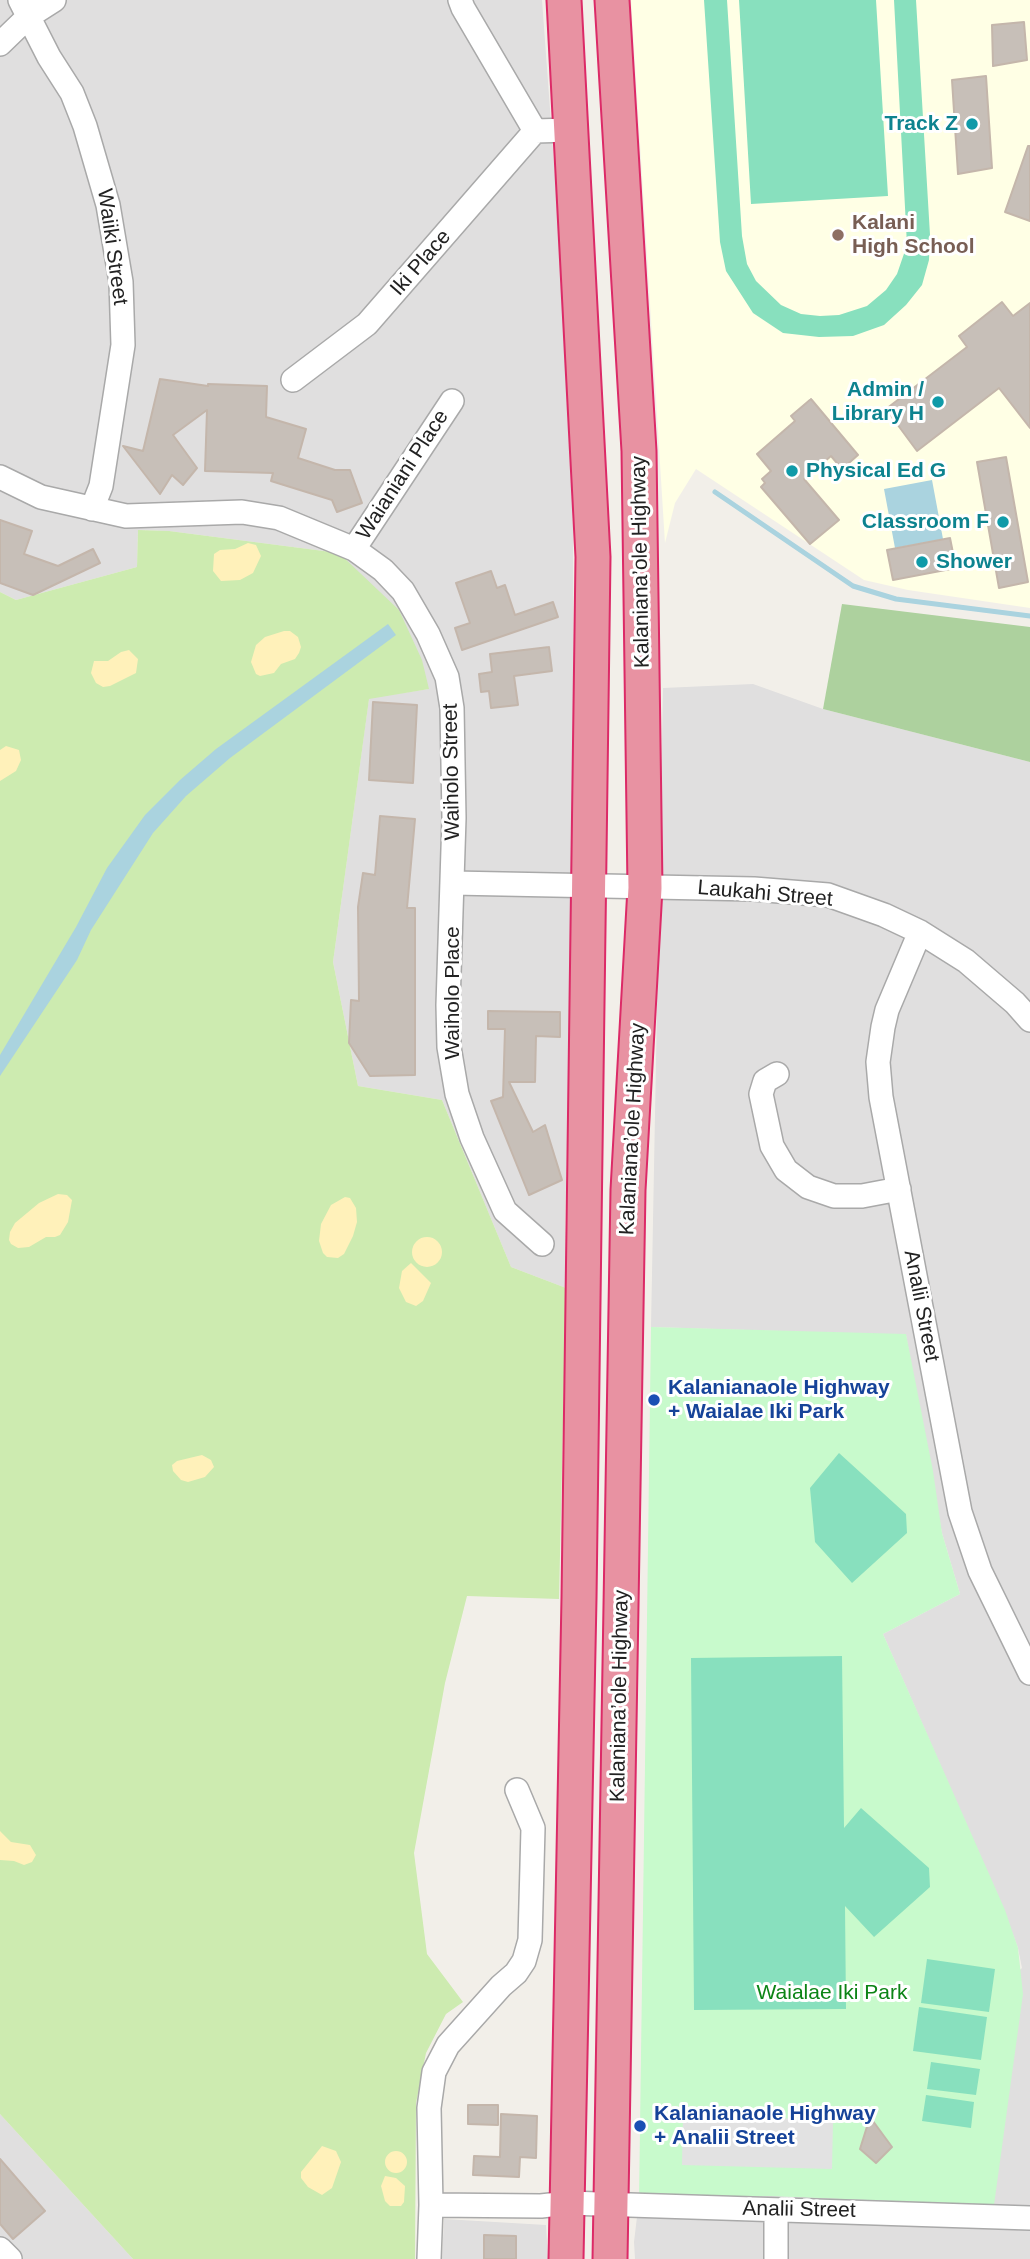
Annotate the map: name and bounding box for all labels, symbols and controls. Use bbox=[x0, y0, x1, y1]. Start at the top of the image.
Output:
place label: Track Z bbox=[884, 111, 958, 137]
marker: Track Z bbox=[964, 116, 980, 132]
street label: Waiiki Street bbox=[91, 187, 133, 307]
place label: Kalani High School bbox=[852, 210, 974, 260]
street label: Iki Place bbox=[385, 225, 457, 301]
marker: Kalani High School bbox=[830, 227, 846, 243]
place label: Admin / Library H bbox=[832, 377, 924, 427]
marker: Admin / Library H bbox=[930, 394, 946, 410]
street label: Waianiani Place bbox=[352, 405, 454, 545]
street label: Kalaniana’ole Highway bbox=[627, 456, 655, 668]
place label: Physical Ed G bbox=[806, 458, 946, 484]
marker: Physical Ed G bbox=[784, 463, 800, 479]
place label: Classroom F bbox=[862, 509, 989, 535]
marker: Classroom F bbox=[995, 514, 1011, 530]
place label: Shower bbox=[936, 549, 1012, 575]
marker: Shower bbox=[914, 554, 930, 570]
street label: Waiholo Street bbox=[438, 703, 466, 841]
street label: Laukahi Street bbox=[696, 876, 834, 912]
street label: Waiholo Place bbox=[440, 926, 466, 1060]
street label: Kalaniana’ole Highway bbox=[615, 1022, 651, 1236]
street label: Analii Street bbox=[898, 1248, 944, 1364]
place label: Kalanianaole Highway + Waialae Iki Park bbox=[668, 1375, 890, 1425]
marker: Kalanianaole Highway + Waialae Iki Park bbox=[646, 1392, 662, 1408]
street label: Kalaniana’ole Highway bbox=[606, 1590, 634, 1802]
park label: Waialae Iki Park bbox=[757, 1980, 907, 2006]
place label: Kalanianaole Highway + Analii Street bbox=[654, 2101, 876, 2151]
marker: Kalanianaole Highway + Analii Street bbox=[632, 2118, 648, 2134]
street label: Analii Street bbox=[742, 2196, 856, 2224]

